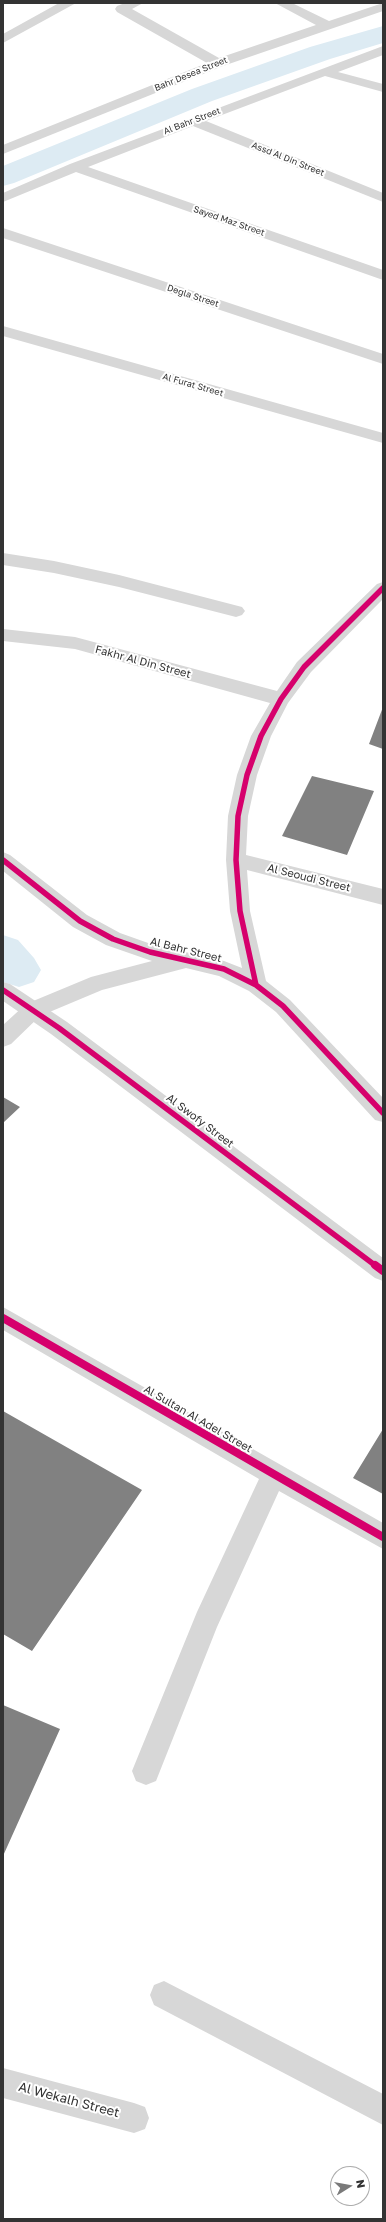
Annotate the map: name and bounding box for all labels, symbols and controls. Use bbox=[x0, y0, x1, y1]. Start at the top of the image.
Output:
street label: Bahr Desea Street bbox=[153, 54, 229, 94]
street label: Al Bahr Street bbox=[162, 105, 222, 137]
street label: Assd Al Din Street bbox=[250, 139, 326, 179]
street label: Sayed Maz Street bbox=[192, 204, 266, 238]
street label: Degla Street bbox=[166, 283, 220, 309]
street label: Al Furat Street bbox=[161, 371, 225, 399]
street label: Fakhr Al Din Street bbox=[94, 643, 192, 681]
street label: Al Seoudi Street bbox=[266, 861, 352, 895]
street label: Al Bahr Street bbox=[149, 935, 223, 965]
street label: Al Swofy Street bbox=[164, 1091, 236, 1151]
street label: Al Sultan Al Adel Street bbox=[141, 1382, 255, 1456]
street label: Al Wekalh Street bbox=[17, 2079, 121, 2121]
north arrow bbox=[330, 2166, 370, 2206]
text: N bbox=[354, 2178, 368, 2189]

